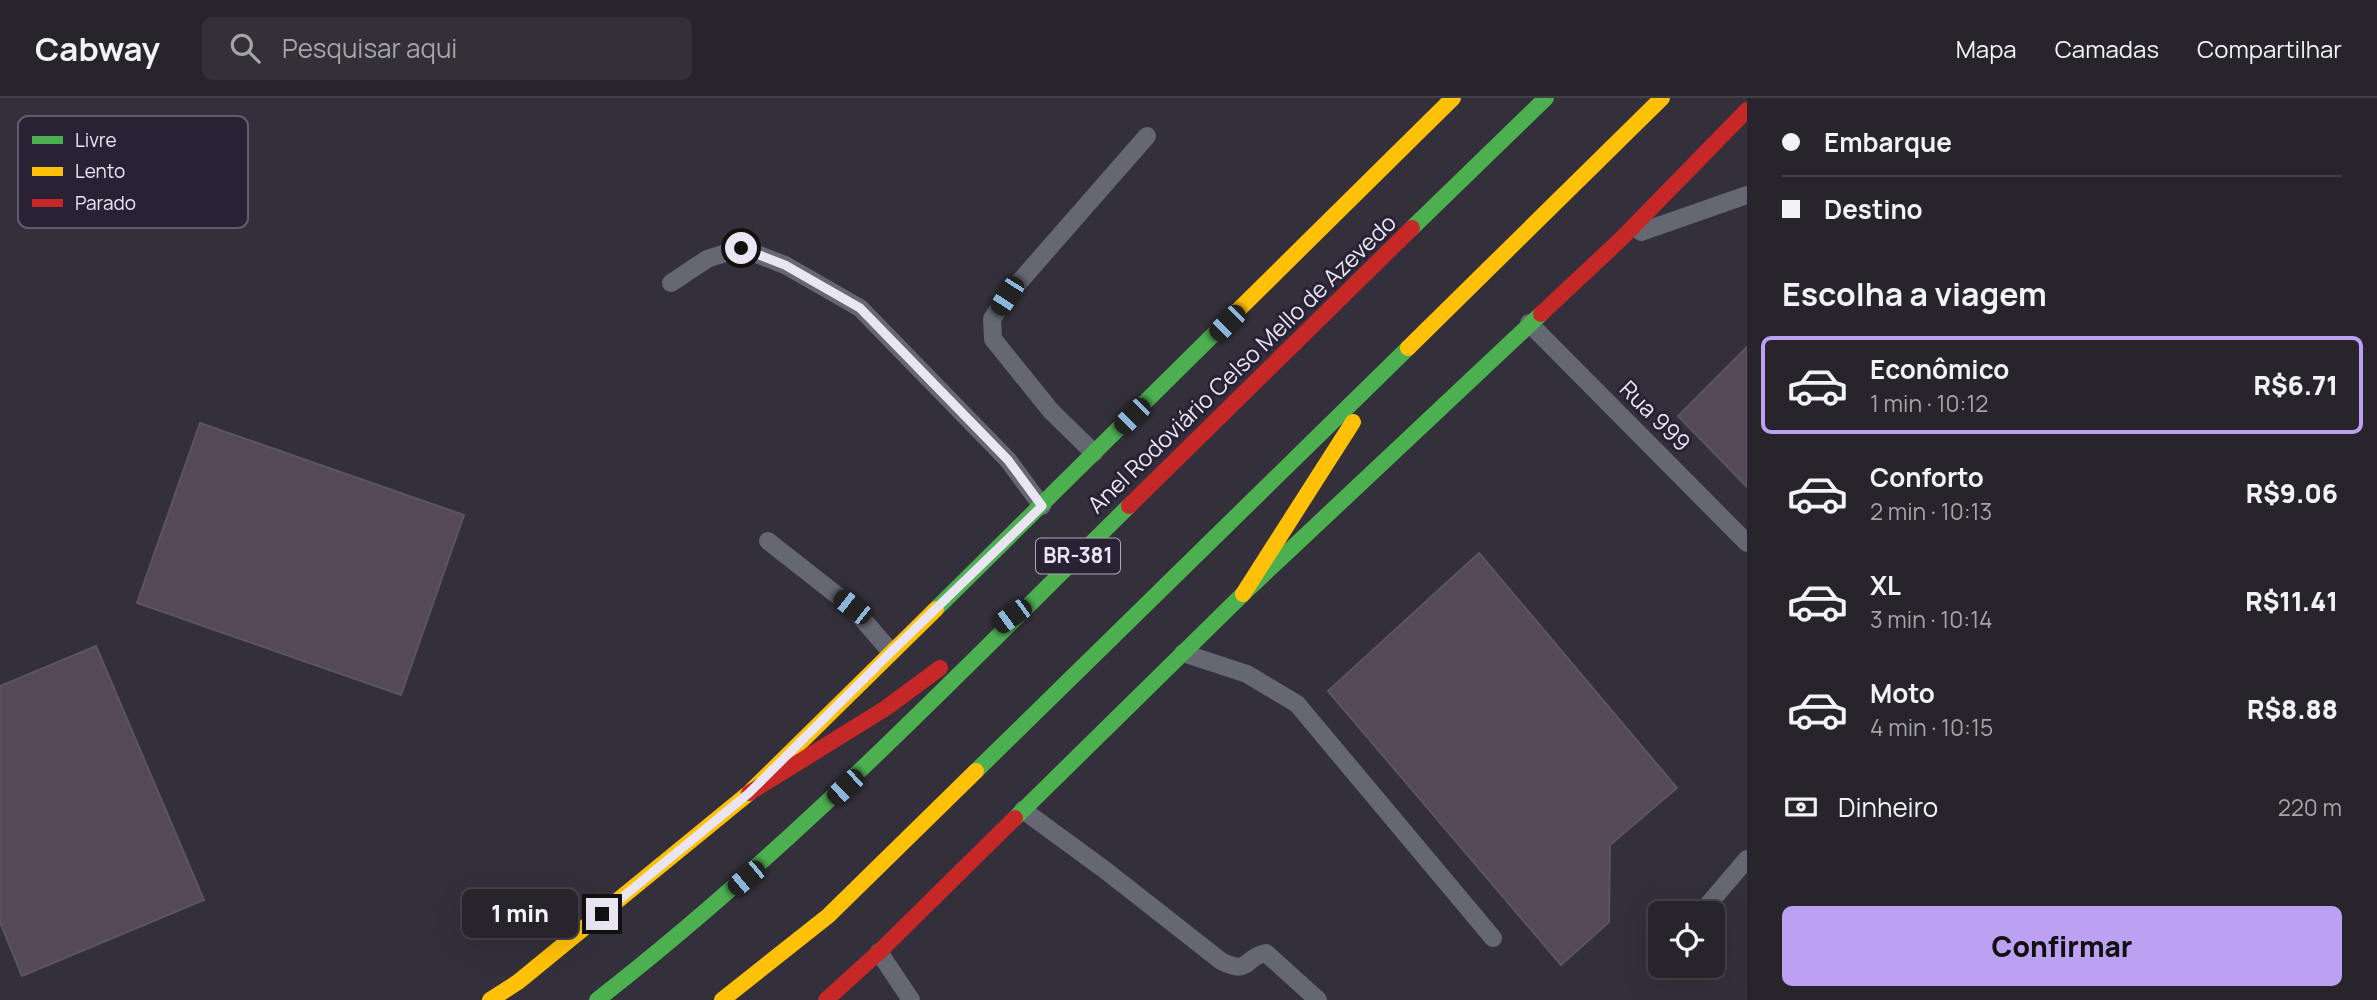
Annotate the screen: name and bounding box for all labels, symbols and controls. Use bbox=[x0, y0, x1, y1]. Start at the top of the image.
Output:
search box bbox=[202, 17, 692, 80]
text: Cabway bbox=[35, 26, 160, 71]
icon: search bbox=[226, 29, 264, 67]
text: Pesquisar aqui bbox=[282, 30, 457, 66]
text: Mapa bbox=[1956, 32, 2017, 65]
text: Camadas bbox=[2055, 32, 2159, 65]
text: Compartilhar bbox=[2197, 32, 2342, 65]
legend bbox=[18, 116, 248, 228]
text: Embarque bbox=[1824, 124, 1952, 160]
text: Livre bbox=[75, 127, 117, 153]
text: Lento bbox=[75, 158, 125, 184]
text: Parado bbox=[75, 190, 136, 216]
text: Destino bbox=[1824, 191, 1923, 227]
street label: Anel Rodoviário Celso Mello de Azevedo bbox=[1080, 207, 1403, 520]
route start bbox=[725, 232, 757, 264]
text: Escolha a viagem bbox=[1782, 272, 2047, 316]
car bbox=[987, 273, 1028, 319]
car bbox=[1205, 301, 1250, 345]
text: Econômico bbox=[1870, 351, 2009, 387]
icon: car bbox=[1786, 354, 1849, 417]
text: R$6.71 bbox=[2253, 367, 2338, 403]
street label: Rua 999 bbox=[1613, 373, 1698, 458]
text: 1 min · 10:12 bbox=[1870, 387, 1988, 419]
car bbox=[1110, 394, 1155, 438]
text: Conforto bbox=[1870, 459, 1984, 495]
icon: car bbox=[1786, 462, 1849, 525]
text: R$9.06 bbox=[2246, 475, 2338, 511]
text: 2 min · 10:13 bbox=[1870, 495, 1992, 527]
road number: BR-381 bbox=[1036, 538, 1120, 574]
text: XL bbox=[1870, 567, 1901, 603]
icon: car bbox=[1786, 570, 1849, 633]
text: R$11.41 bbox=[2245, 583, 2338, 619]
car bbox=[829, 586, 876, 628]
car bbox=[989, 595, 1036, 637]
text: 3 min · 10:14 bbox=[1870, 603, 1993, 635]
text: Moto bbox=[1870, 675, 1935, 711]
icon: car bbox=[1786, 678, 1849, 741]
text: R$8.88 bbox=[2247, 691, 2338, 727]
text: 4 min · 10:15 bbox=[1870, 711, 1993, 743]
car bbox=[823, 765, 868, 809]
icon: cash bbox=[1782, 788, 1820, 826]
text: Dinheiro bbox=[1838, 789, 1938, 825]
text: 220 m bbox=[2278, 791, 2342, 823]
car bbox=[724, 856, 769, 900]
callout: 1 min bbox=[462, 890, 578, 938]
text: 1 min bbox=[491, 897, 549, 929]
route end bbox=[586, 898, 618, 930]
map controls bbox=[1648, 901, 1725, 978]
button: locate bbox=[1648, 901, 1725, 978]
button: Confirmar bbox=[1782, 906, 2342, 986]

